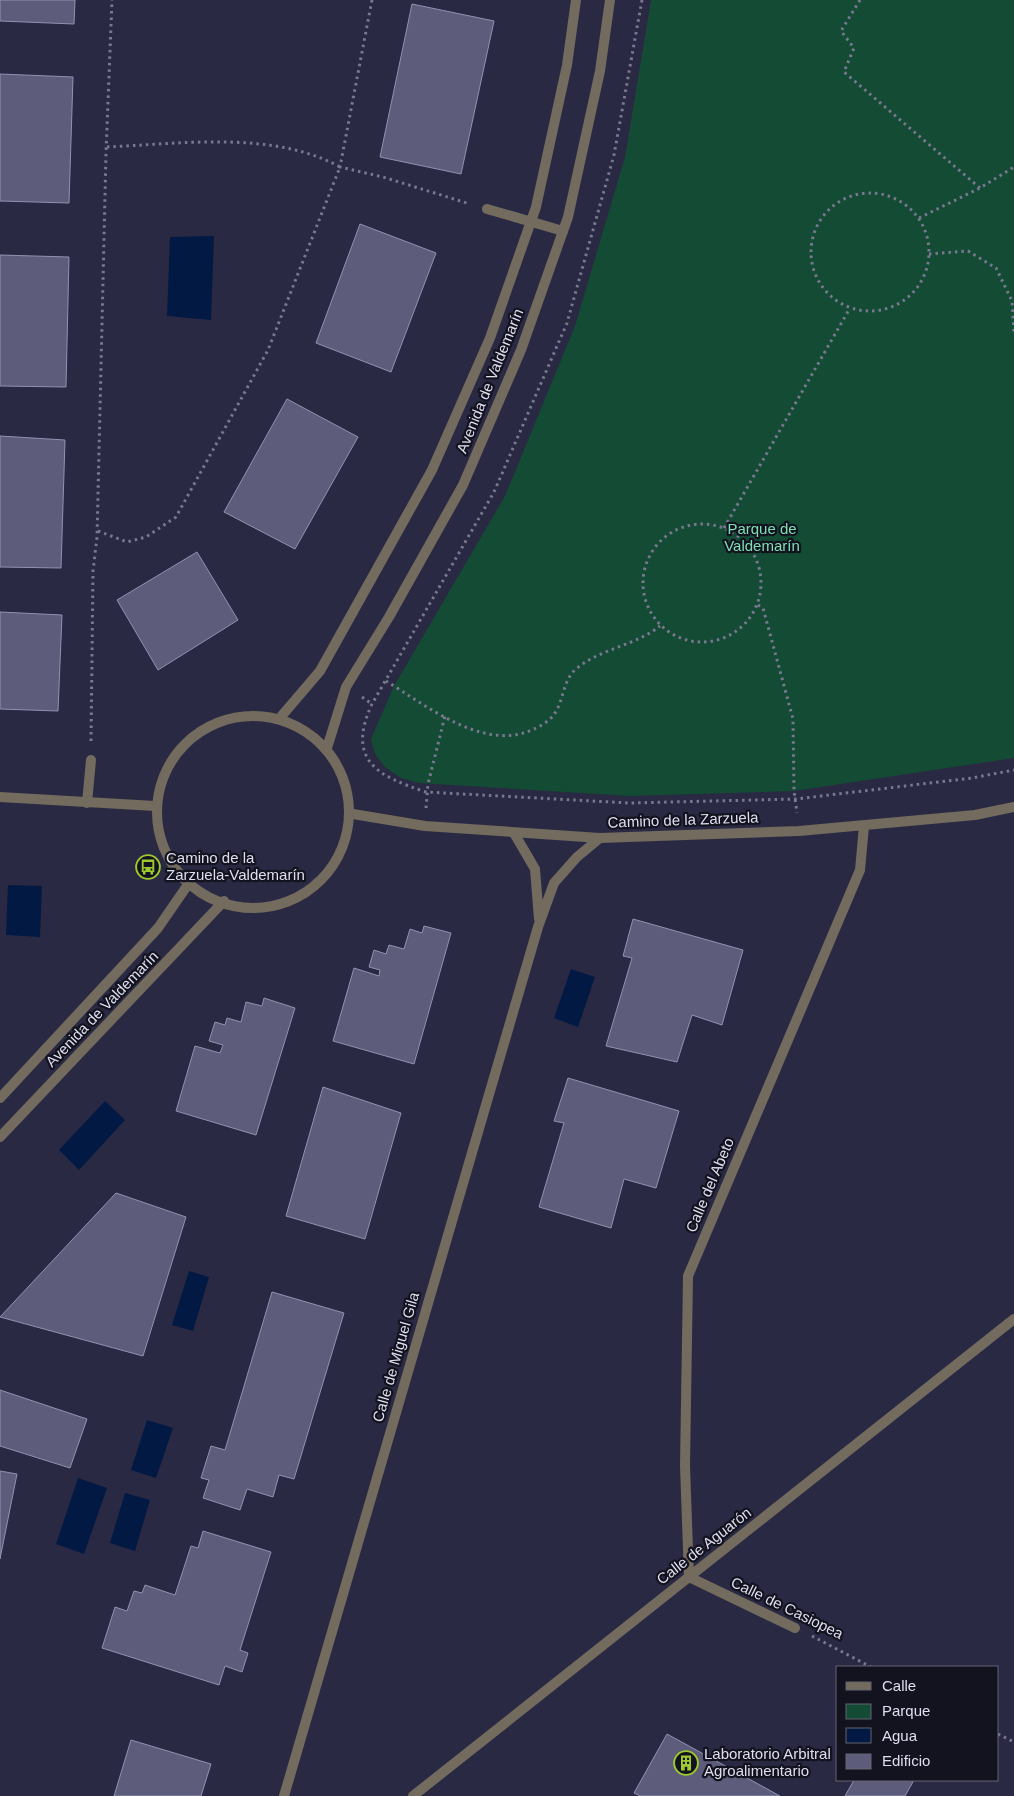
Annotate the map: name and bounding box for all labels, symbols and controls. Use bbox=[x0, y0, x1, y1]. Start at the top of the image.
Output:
street label: Avenida de Valdemarín bbox=[453, 306, 526, 456]
park label: Parque de Valdemarín bbox=[724, 520, 800, 554]
street label: Camino de la Zarzuela bbox=[607, 808, 759, 831]
place label: Camino de la Zarzuela-Valdemarín bbox=[166, 849, 305, 883]
bus stop icon: Camino de la Zarzuela-Valdemarín bbox=[135, 854, 161, 880]
street label: Avenida de Valdemarín bbox=[42, 947, 161, 1070]
street label: Calle del Abeto bbox=[682, 1135, 737, 1235]
street label: Calle de Miguel Gila bbox=[369, 1289, 422, 1424]
street label: Calle de Aguarón bbox=[653, 1503, 754, 1588]
street label: Calle de Casiopea bbox=[728, 1573, 847, 1642]
legend bbox=[836, 1666, 999, 1781]
text: Calle bbox=[882, 1677, 916, 1694]
text: Parque bbox=[882, 1702, 930, 1719]
text: Agua bbox=[882, 1727, 918, 1744]
place label: Laboratorio Arbitral Agroalimentario bbox=[704, 1745, 831, 1779]
building icon: Laboratorio Arbitral Agroalimentario bbox=[673, 1750, 699, 1776]
text: Edificio bbox=[882, 1752, 930, 1769]

